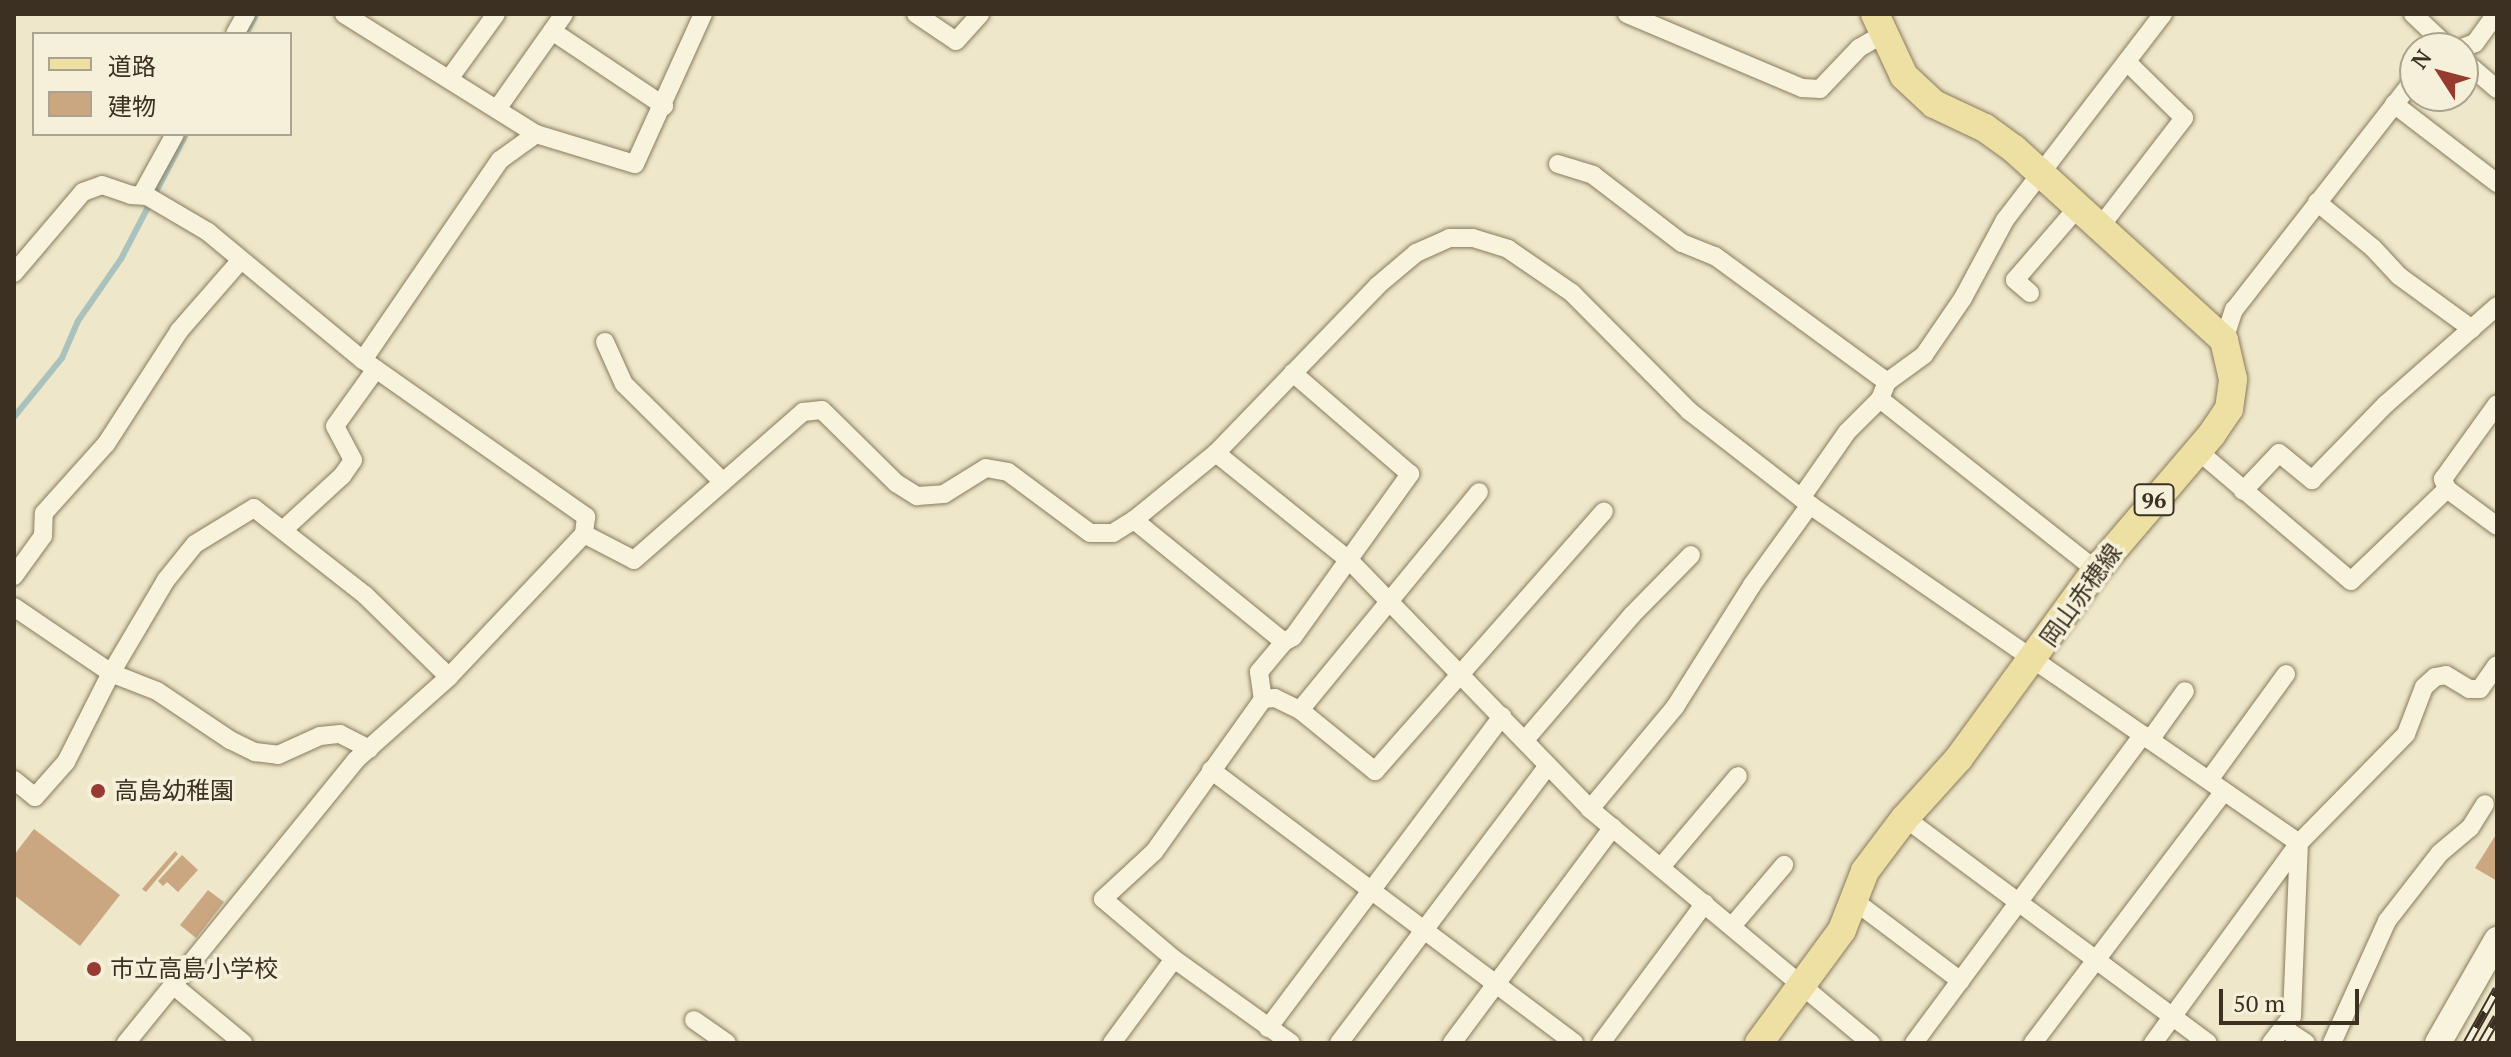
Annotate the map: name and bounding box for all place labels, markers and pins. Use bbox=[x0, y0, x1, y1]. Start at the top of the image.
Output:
place label: 高島幼稚園 bbox=[114, 777, 234, 805]
marker: 高島幼稚園 bbox=[89, 782, 107, 800]
place label: 市立高島小学校 bbox=[110, 955, 278, 983]
marker: 市立高島小学校 bbox=[85, 960, 103, 978]

